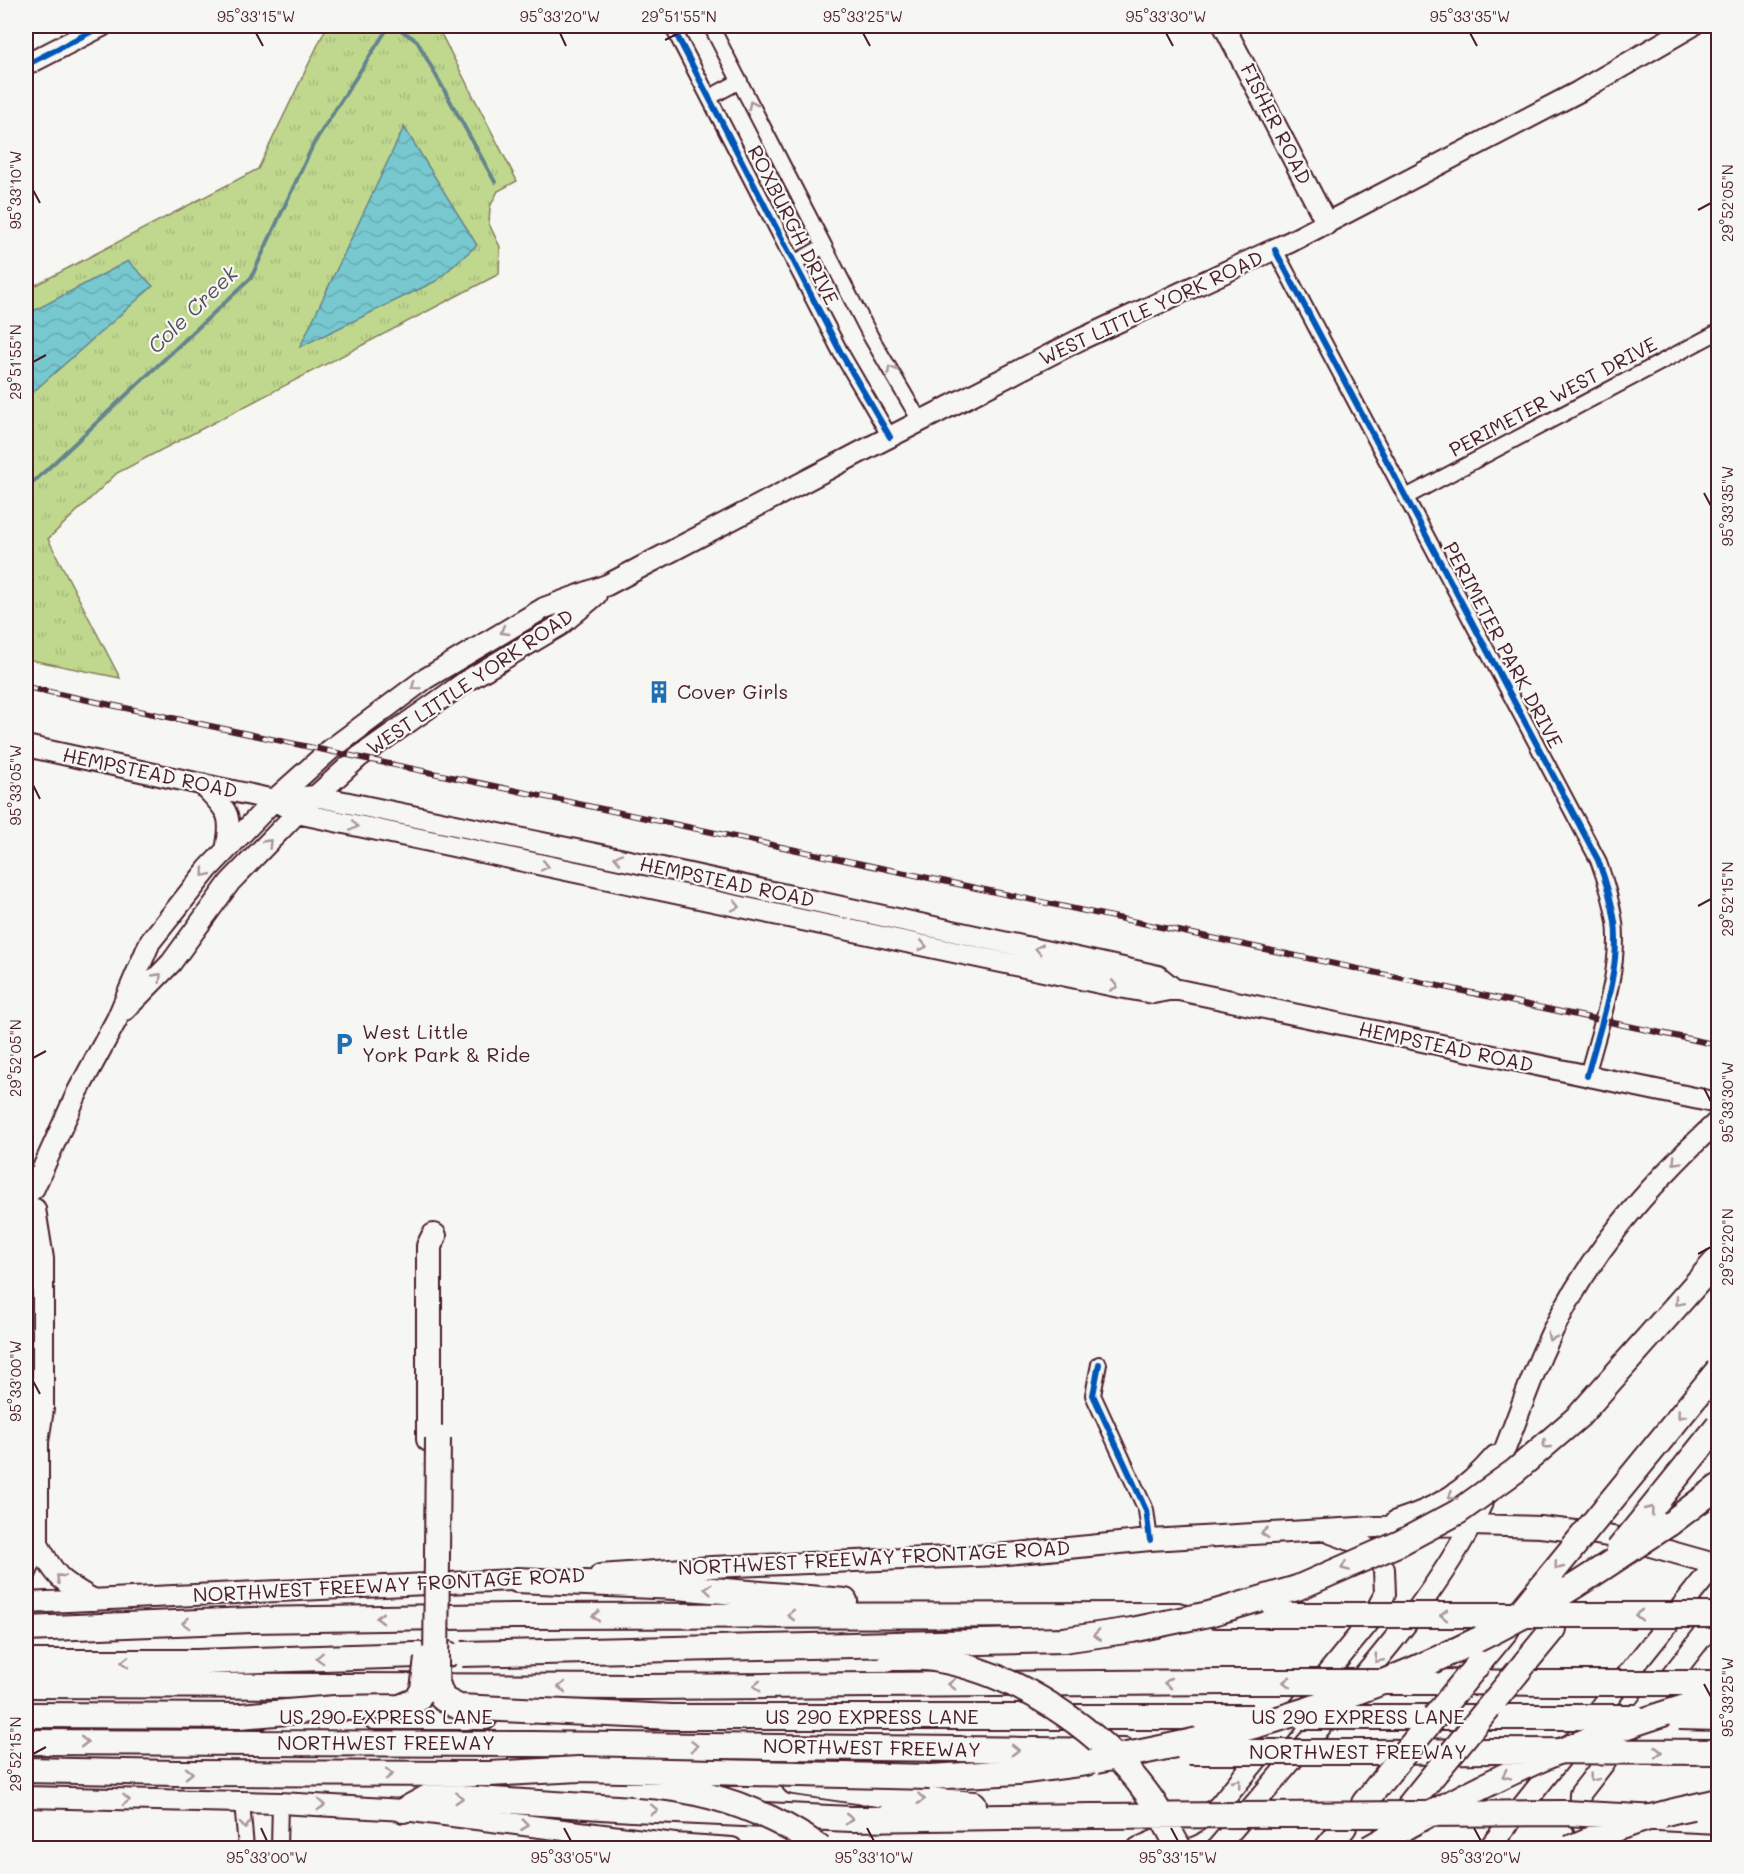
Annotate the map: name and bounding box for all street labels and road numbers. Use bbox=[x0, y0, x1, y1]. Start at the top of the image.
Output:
street label: FISHER ROAD bbox=[1235, 59, 1319, 188]
street label: ROXBURGH DRIVE bbox=[742, 140, 845, 309]
street label: WEST LITTLE YORK ROAD bbox=[1034, 244, 1267, 371]
street label: PERIMETER WEST DRIVE bbox=[1444, 330, 1661, 462]
street label: PERIMETER PARK DRIVE bbox=[1438, 537, 1569, 752]
street label: WEST LITTLE YORK ROAD bbox=[361, 602, 578, 760]
street label: HEMPSTEAD ROAD bbox=[60, 741, 240, 803]
street label: HEMPSTEAD ROAD bbox=[637, 850, 817, 912]
street label: HEMPSTEAD ROAD bbox=[1356, 1015, 1536, 1077]
street label: NORTHWEST FREEWAY FRONTAGE ROAD bbox=[677, 1534, 1071, 1580]
street label: NORTHWEST FREEWAY FRONTAGE ROAD bbox=[192, 1561, 586, 1607]
street label: US 290 EXPRESS LANE bbox=[279, 1703, 493, 1729]
street label: US 290 EXPRESS LANE bbox=[765, 1703, 979, 1729]
street label: US 290 EXPRESS LANE bbox=[1251, 1703, 1465, 1729]
street label: NORTHWEST FREEWAY bbox=[277, 1729, 495, 1755]
street label: NORTHWEST FREEWAY bbox=[763, 1732, 981, 1762]
street label: NORTHWEST FREEWAY bbox=[1249, 1738, 1467, 1764]

